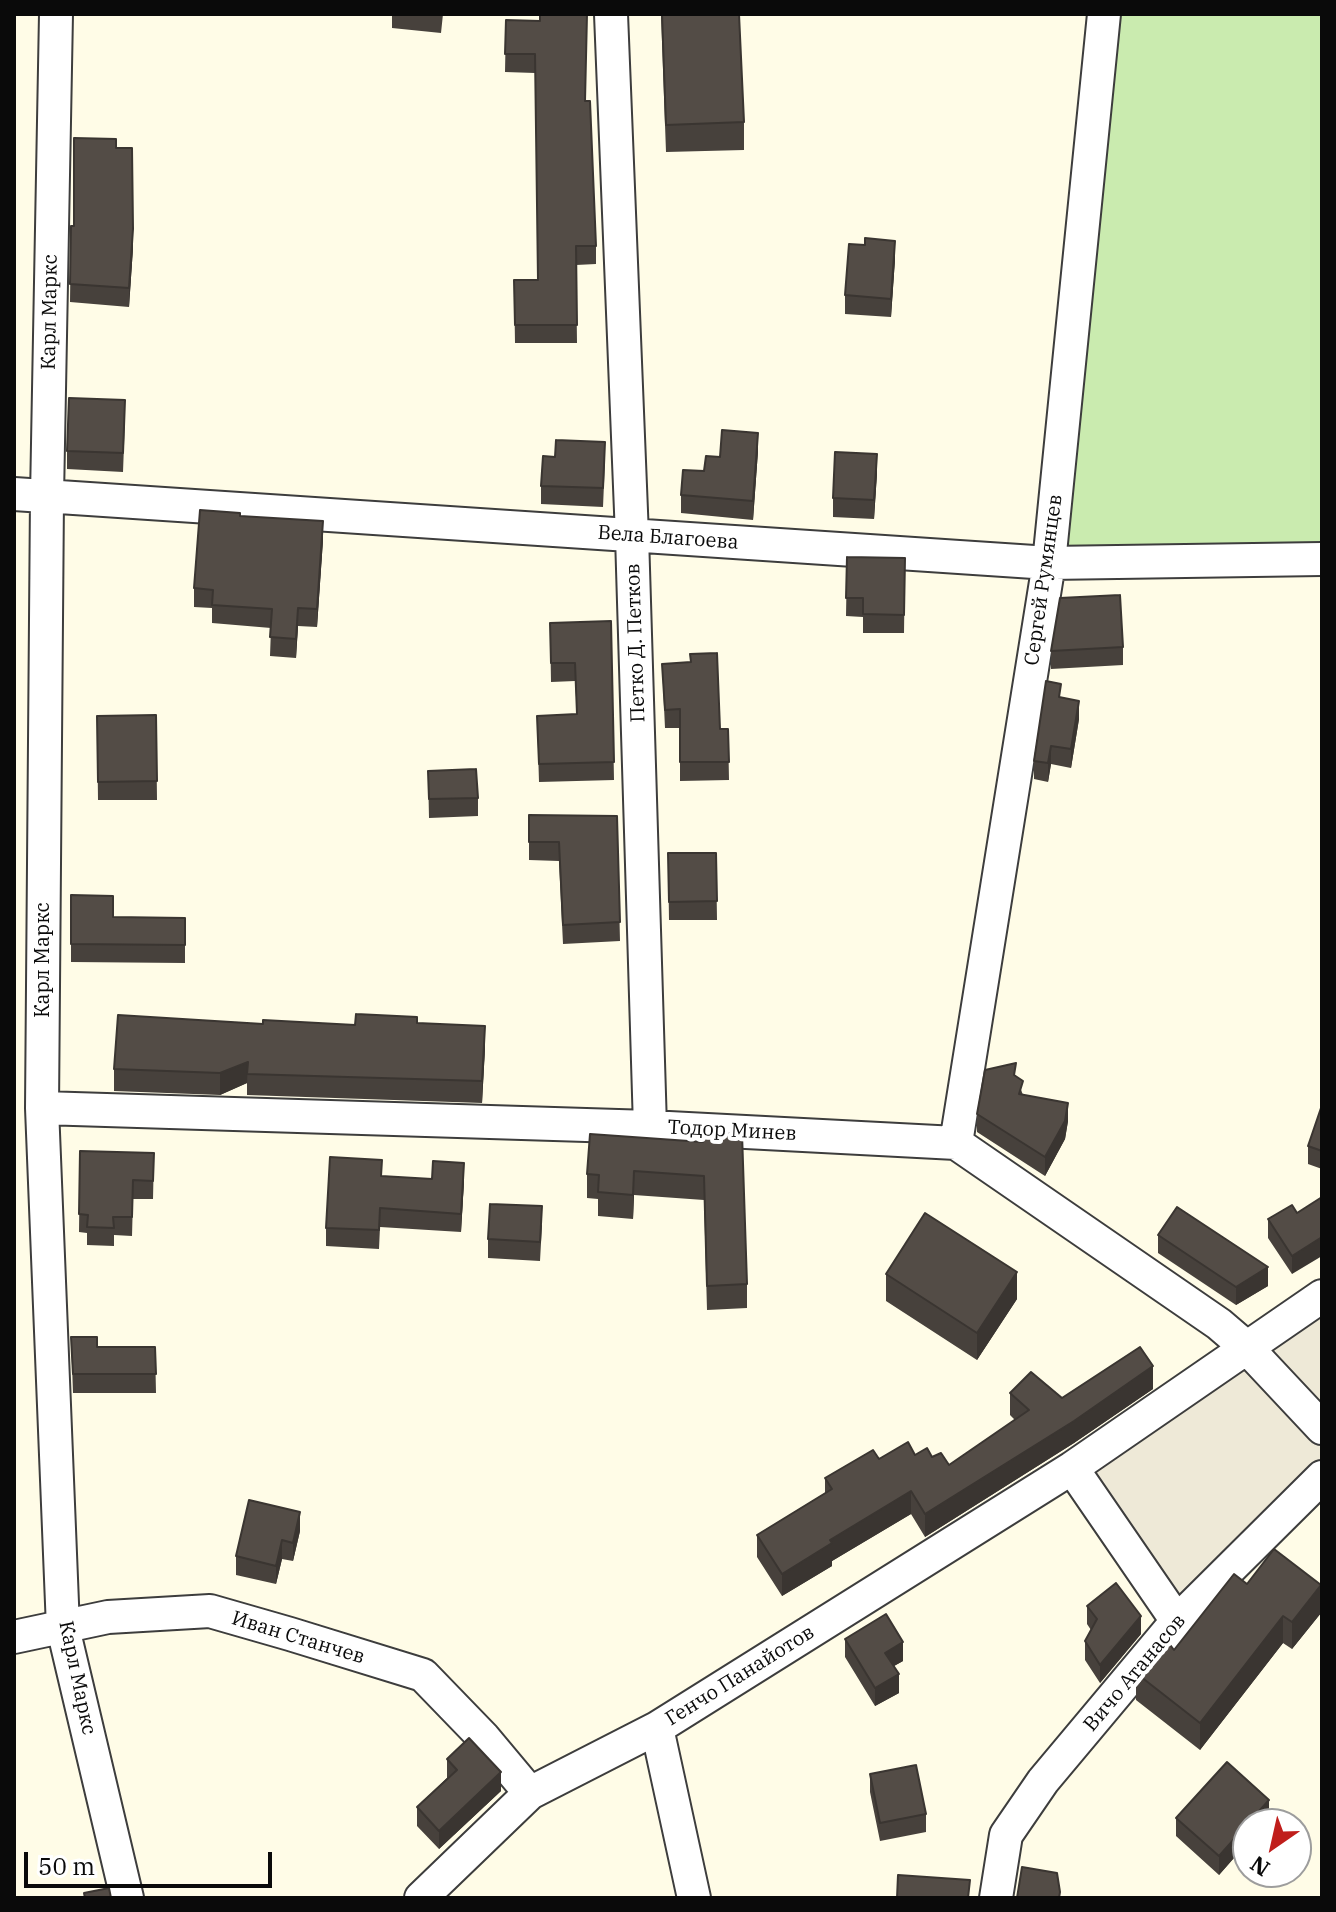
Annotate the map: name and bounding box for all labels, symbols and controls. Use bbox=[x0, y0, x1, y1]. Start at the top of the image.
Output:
street label: Карл Маркс bbox=[37, 254, 63, 370]
street label: Сергей Румянцев bbox=[1020, 493, 1068, 667]
street label: Вела Благоева bbox=[597, 521, 739, 555]
street label: Петко Д. Петков bbox=[621, 563, 651, 723]
street label: Карл Маркс bbox=[31, 902, 55, 1018]
street label: Тодор Минев bbox=[667, 1116, 797, 1146]
street label: Иван Станчев bbox=[229, 1606, 367, 1670]
street label: Вичо Атанасов bbox=[1079, 1609, 1191, 1737]
street label: Карл Маркс bbox=[53, 1619, 101, 1737]
street label: Генчо Панайотов bbox=[661, 1621, 819, 1731]
north arrow bbox=[1232, 1808, 1312, 1888]
scale bar bbox=[28, 1836, 276, 1886]
text: 50 m bbox=[38, 1850, 95, 1882]
text: N bbox=[1244, 1850, 1275, 1884]

